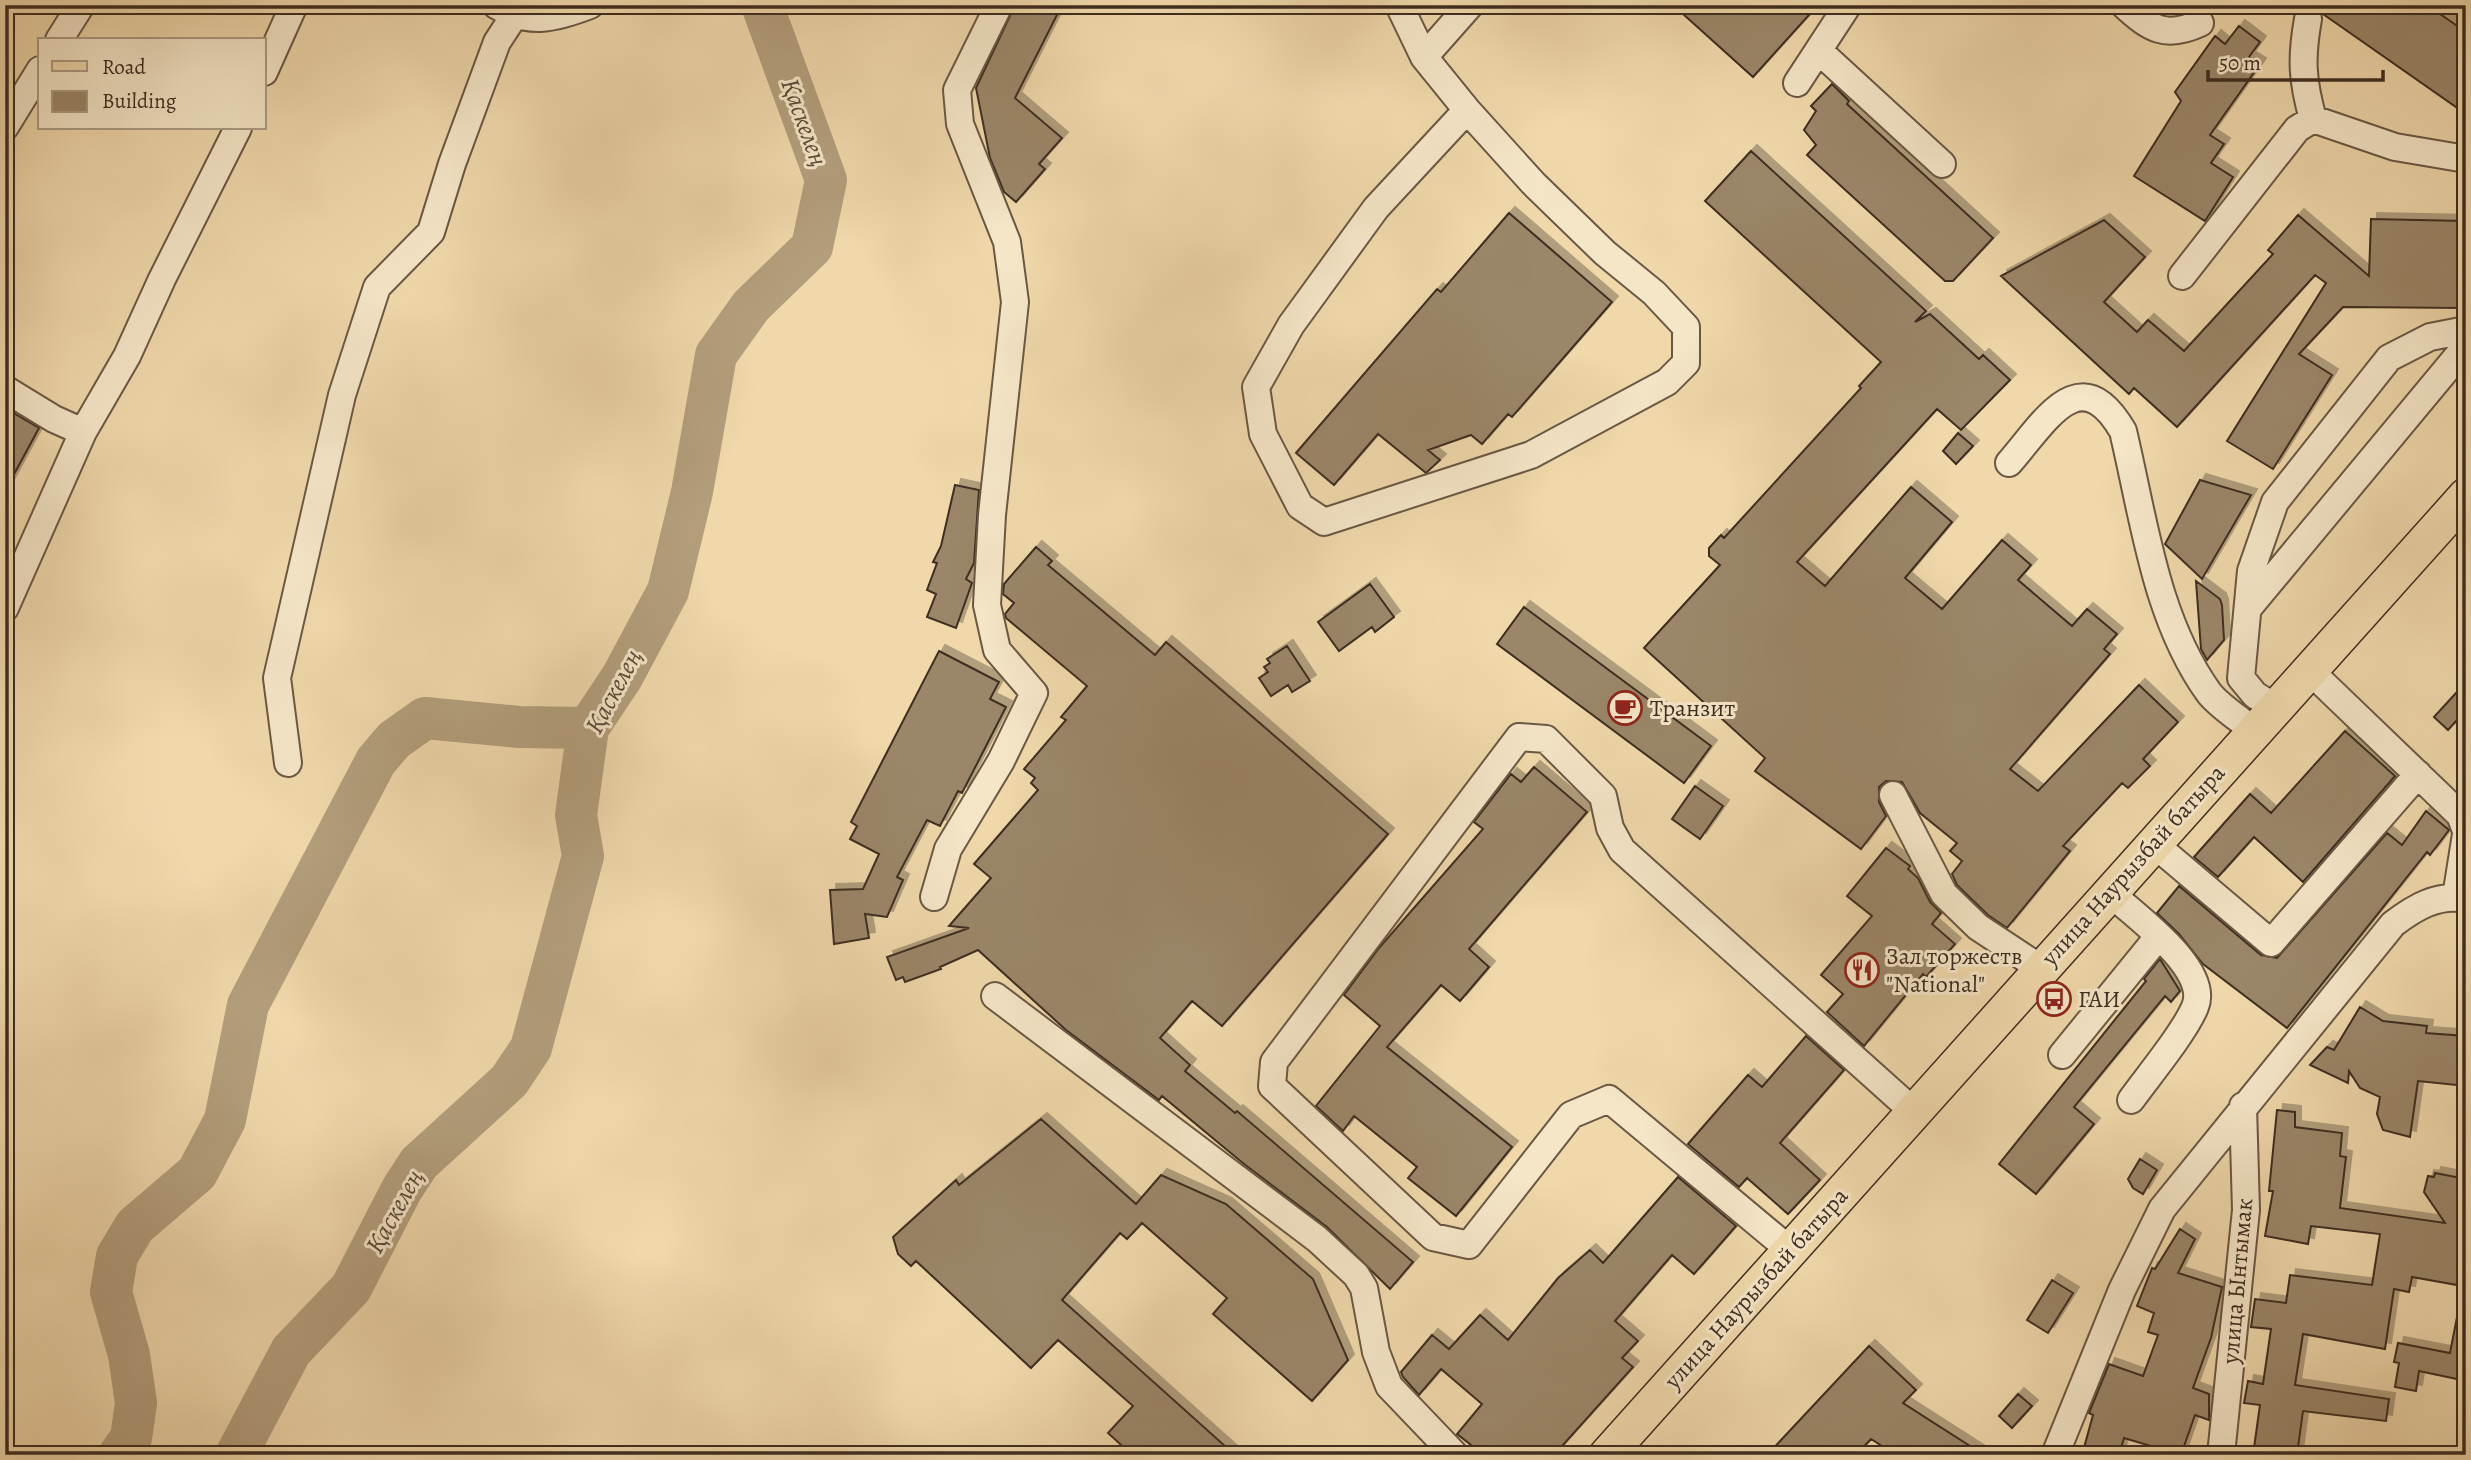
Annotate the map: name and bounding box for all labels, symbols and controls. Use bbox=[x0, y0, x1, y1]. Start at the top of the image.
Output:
legend bbox=[38, 38, 266, 130]
scale bar bbox=[2208, 38, 2384, 82]
text: 50 m bbox=[2219, 49, 2261, 77]
text: Road bbox=[102, 53, 146, 81]
water label: Қаскелең bbox=[773, 74, 836, 171]
text: Building bbox=[102, 87, 177, 115]
water label: Қаскелең bbox=[577, 643, 650, 739]
cafe icon: Транзит bbox=[1606, 689, 1644, 727]
place label: Транзит bbox=[1650, 692, 1735, 724]
street label: улица Наурызбай батыра bbox=[2033, 757, 2232, 973]
place label: Зал торжеств "National" bbox=[1886, 940, 2022, 1000]
restaurant icon: Зал торжеств "National" bbox=[1843, 951, 1881, 989]
bus stop icon: ГАИ bbox=[2035, 980, 2073, 1018]
place label: ГАИ bbox=[2078, 983, 2121, 1015]
water label: Қаскелең bbox=[357, 1163, 432, 1259]
street label: улица Наурызбай батыра bbox=[1656, 1180, 1855, 1396]
street label: улица Ынтымак bbox=[2214, 1197, 2260, 1366]

